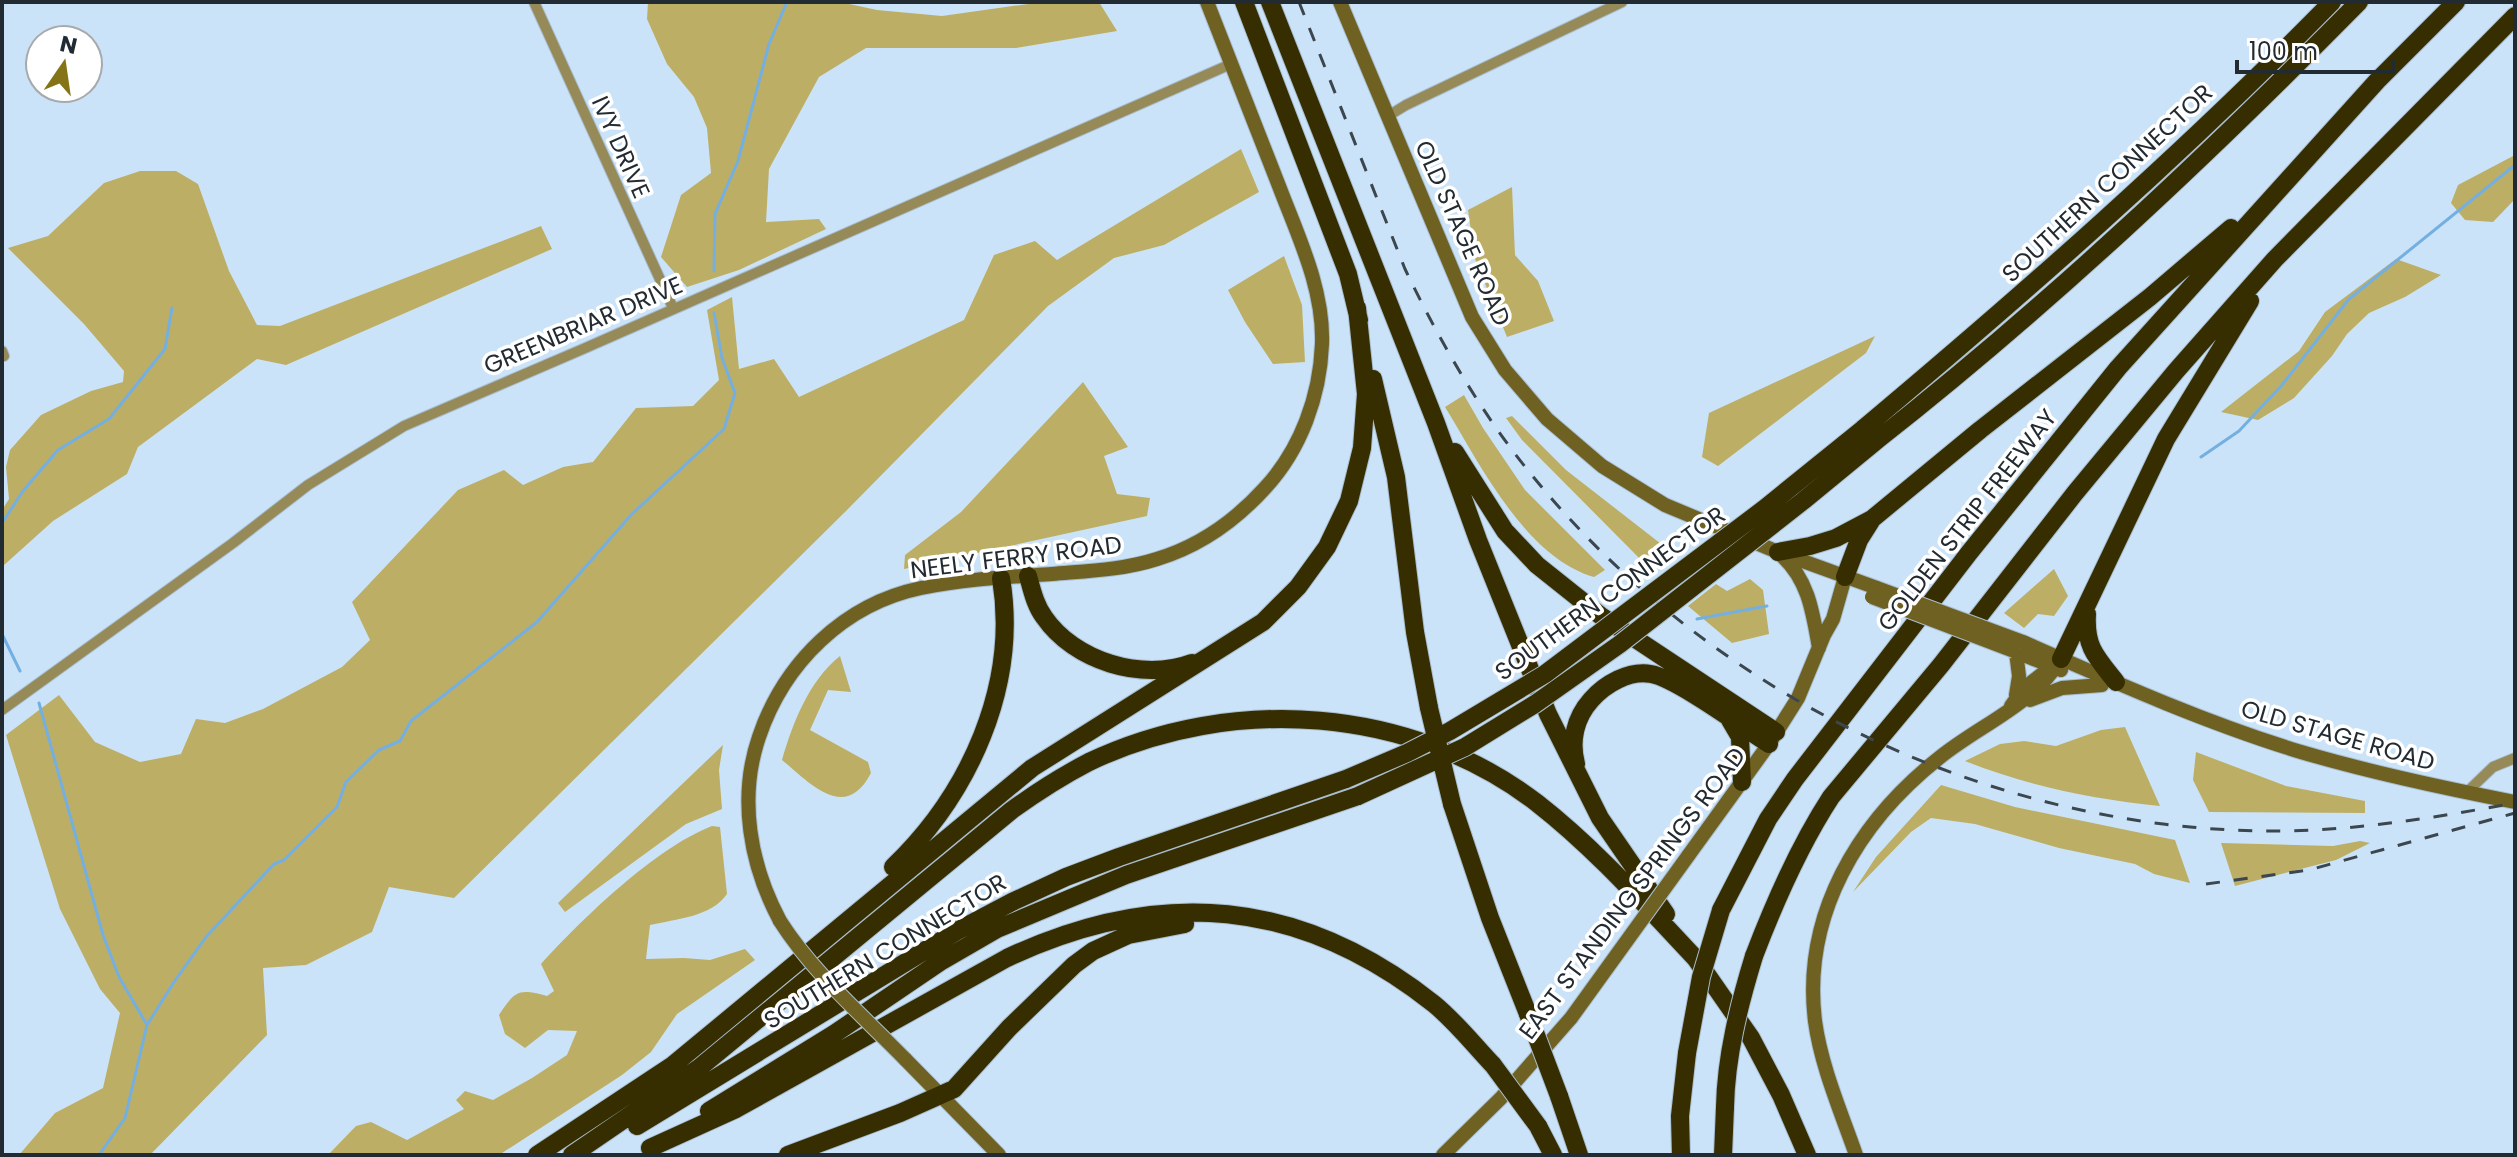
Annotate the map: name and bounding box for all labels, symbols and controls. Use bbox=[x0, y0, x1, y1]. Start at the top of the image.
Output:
north arrow bbox=[24, 24, 104, 104]
scale bar bbox=[2237, 24, 2393, 74]
text: N bbox=[57, 28, 80, 62]
text: 100 m bbox=[2249, 35, 2318, 68]
street label: SOUTHERN CONNECTOR bbox=[1994, 76, 2220, 290]
street label: IVY DRIVE bbox=[584, 91, 658, 203]
street label: OLD STAGE ROAD bbox=[1407, 135, 1519, 331]
street label: GREENBRIAR DRIVE bbox=[478, 268, 688, 382]
street label: GOLDEN STRIP FREEWAY bbox=[1870, 402, 2064, 638]
street label: SOUTHERN CONNECTOR bbox=[1488, 498, 1732, 688]
street label: NEELY FERRY ROAD bbox=[908, 528, 1124, 586]
street label: OLD STAGE ROAD bbox=[2237, 692, 2439, 778]
street label: EAST STANDING SPRINGS ROAD bbox=[1511, 740, 1753, 1046]
street label: SOUTHERN CONNECTOR bbox=[758, 865, 1012, 1037]

